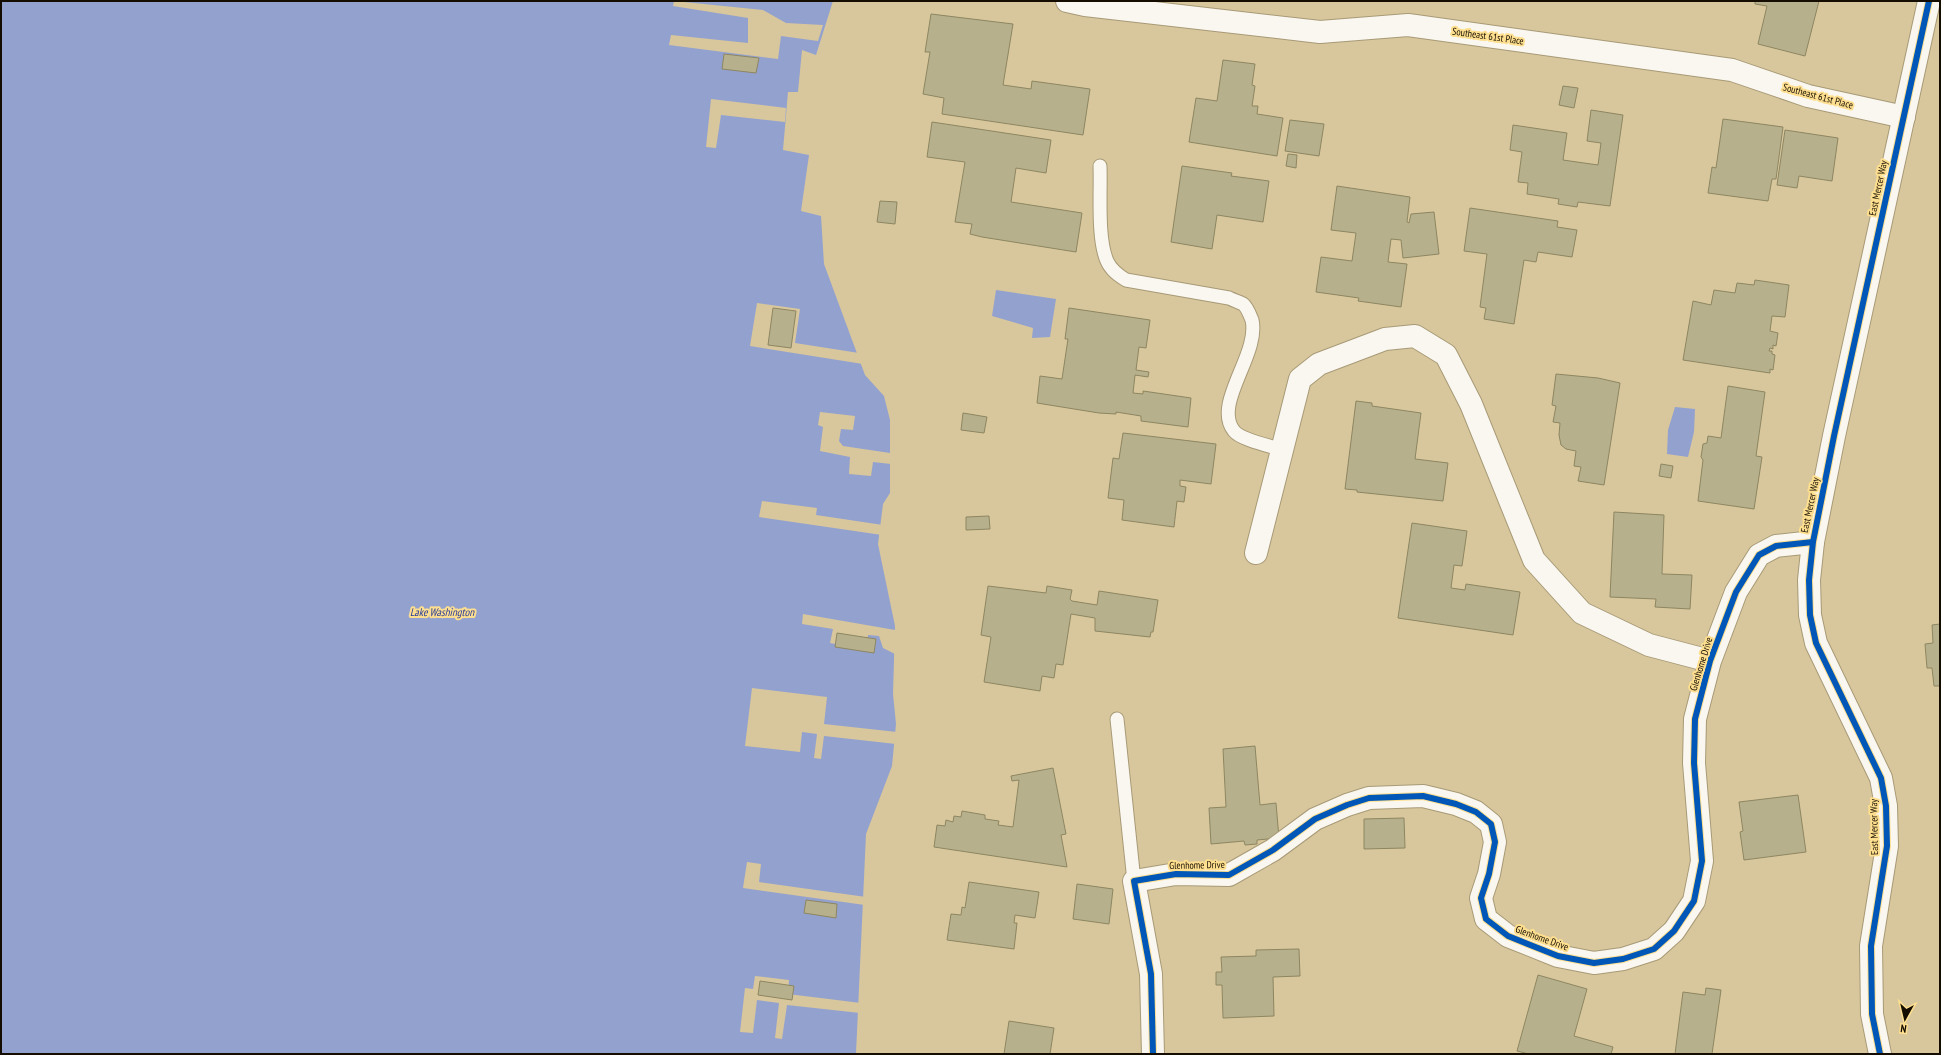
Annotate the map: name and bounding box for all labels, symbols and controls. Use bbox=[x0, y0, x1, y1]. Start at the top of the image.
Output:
street label: Southeast 61st Place bbox=[1451, 25, 1525, 47]
street label: Southeast 61st Place bbox=[1781, 80, 1855, 112]
street label: East Mercer Way bbox=[1866, 159, 1890, 217]
street label: East Mercer Way bbox=[1798, 476, 1822, 534]
water label: Lake Washington bbox=[410, 605, 475, 619]
street label: Glenhome Drive bbox=[1687, 636, 1715, 692]
street label: East Mercer Way bbox=[1867, 799, 1881, 855]
street label: Glenhome Drive bbox=[1169, 858, 1225, 872]
street label: Glenhome Drive bbox=[1514, 922, 1570, 954]
north arrow bbox=[1885, 999, 1925, 1039]
text: N bbox=[1900, 1022, 1908, 1036]

